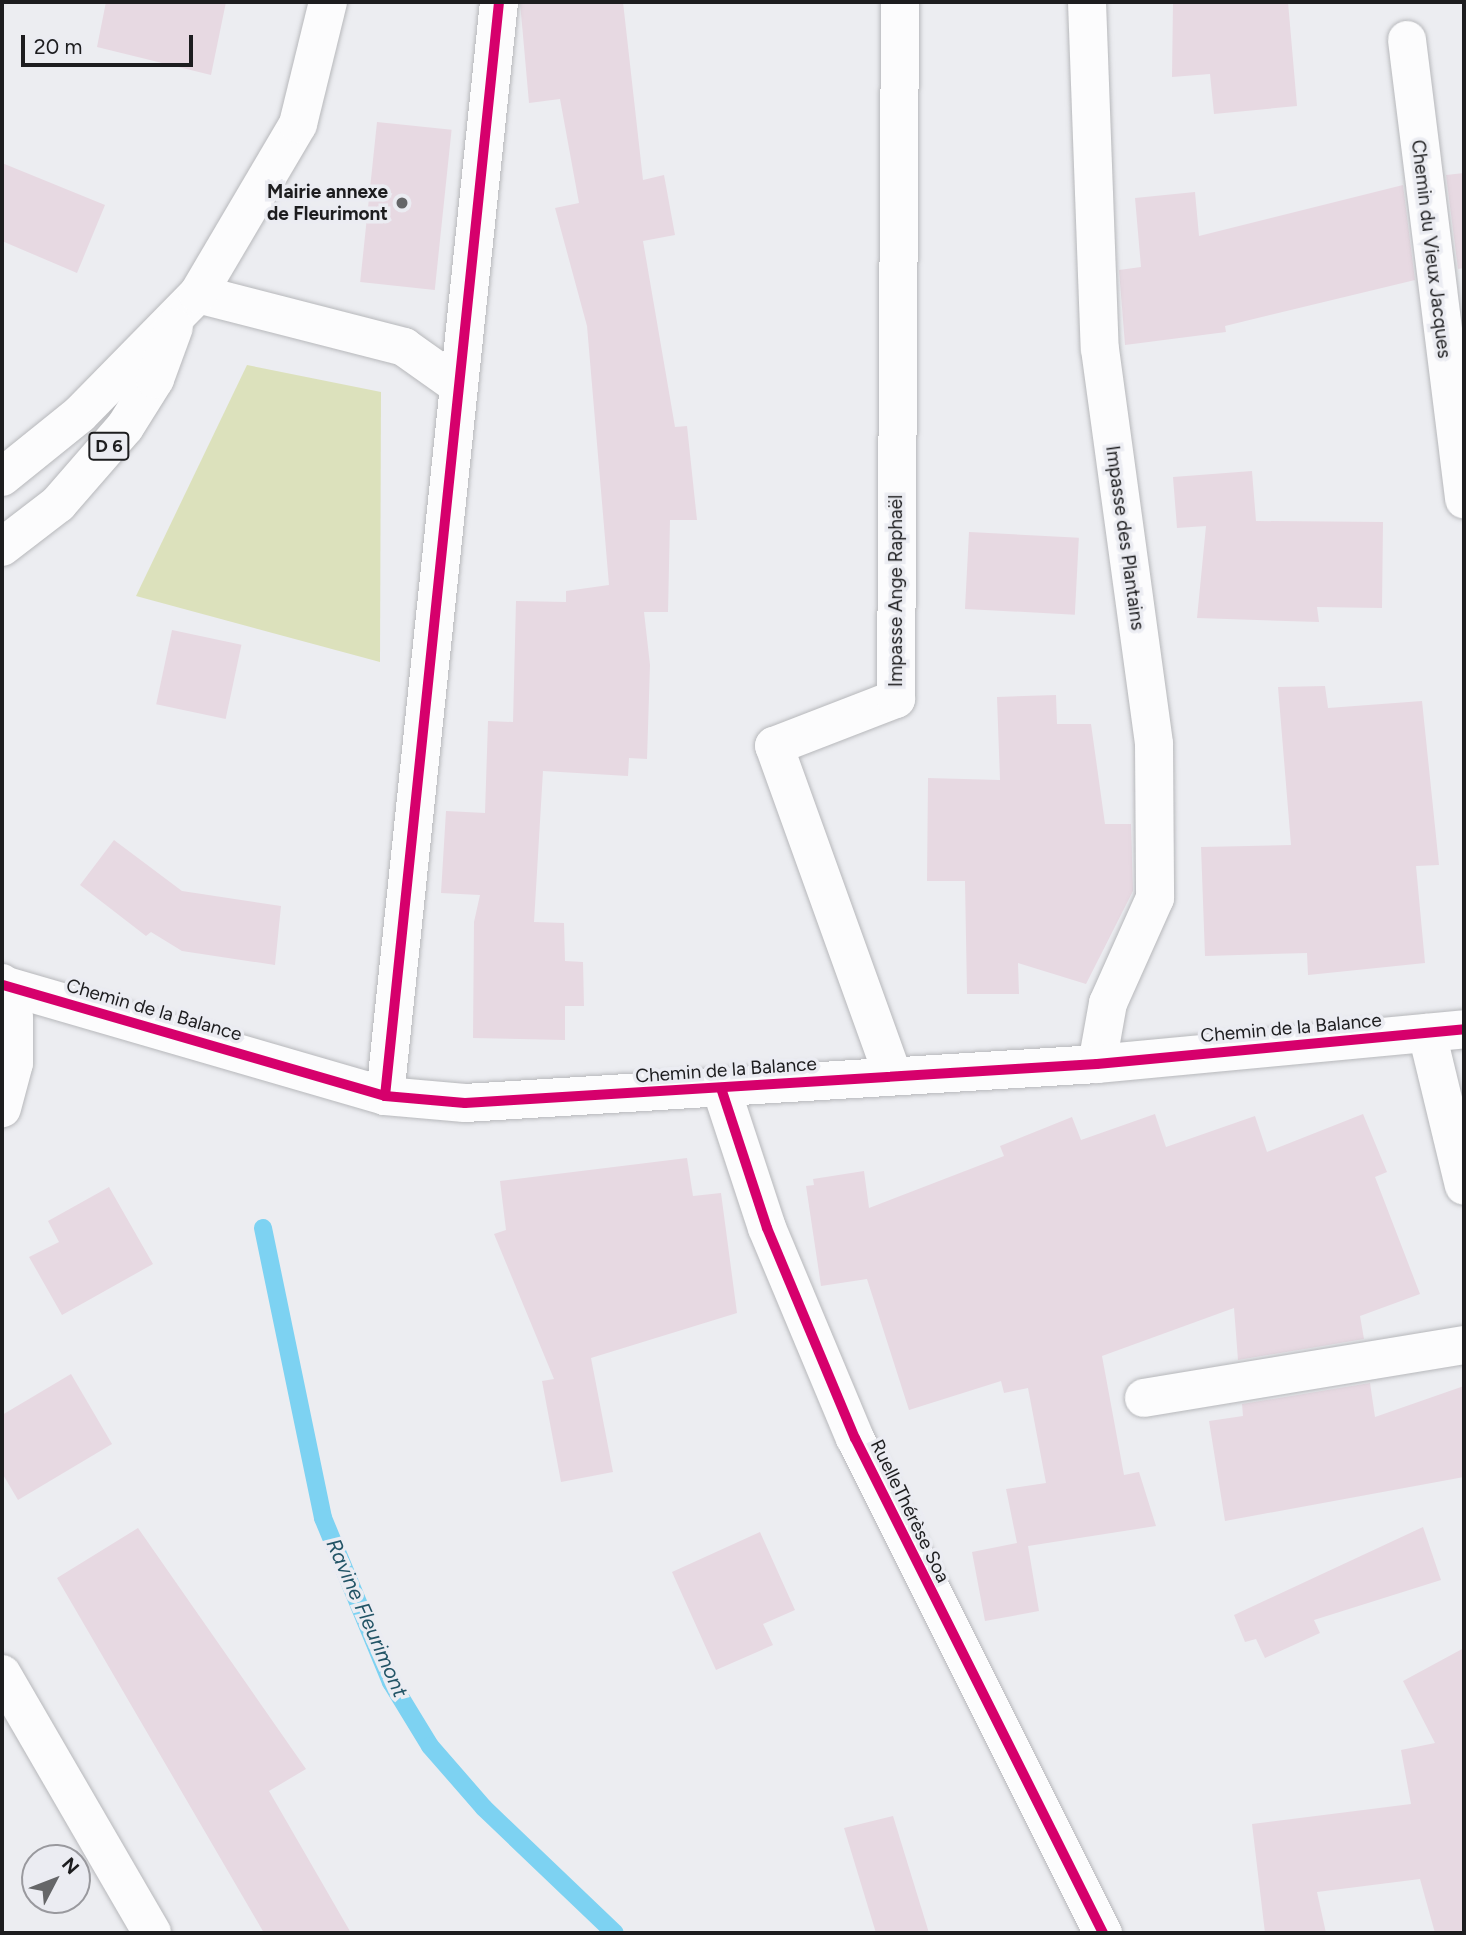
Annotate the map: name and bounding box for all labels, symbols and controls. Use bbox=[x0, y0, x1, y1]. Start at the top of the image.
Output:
scale bar bbox=[24, 21, 196, 65]
text: 20 m bbox=[34, 34, 82, 59]
street label: Chemin du Vieux Jacques bbox=[1406, 139, 1456, 359]
place label: Mairie annexe de Fleurimont bbox=[267, 181, 388, 225]
marker: Mairie annexe de Fleurimont bbox=[394, 195, 410, 211]
road number: D 6 bbox=[88, 432, 130, 461]
street label: Impasse des Plantains bbox=[1101, 444, 1149, 632]
street label: Impasse Ange Raphaël bbox=[885, 495, 907, 687]
street label: Chemin de la Balance bbox=[64, 974, 244, 1046]
street label: Chemin de la Balance bbox=[1199, 1009, 1383, 1047]
street label: Chemin de la Balance bbox=[635, 1052, 817, 1088]
street label: RuelleThérèse Soa bbox=[866, 1436, 954, 1586]
water label: Ravine Fleurimont bbox=[321, 1535, 413, 1701]
north arrow bbox=[21, 1844, 91, 1914]
text: N bbox=[57, 1853, 84, 1879]

